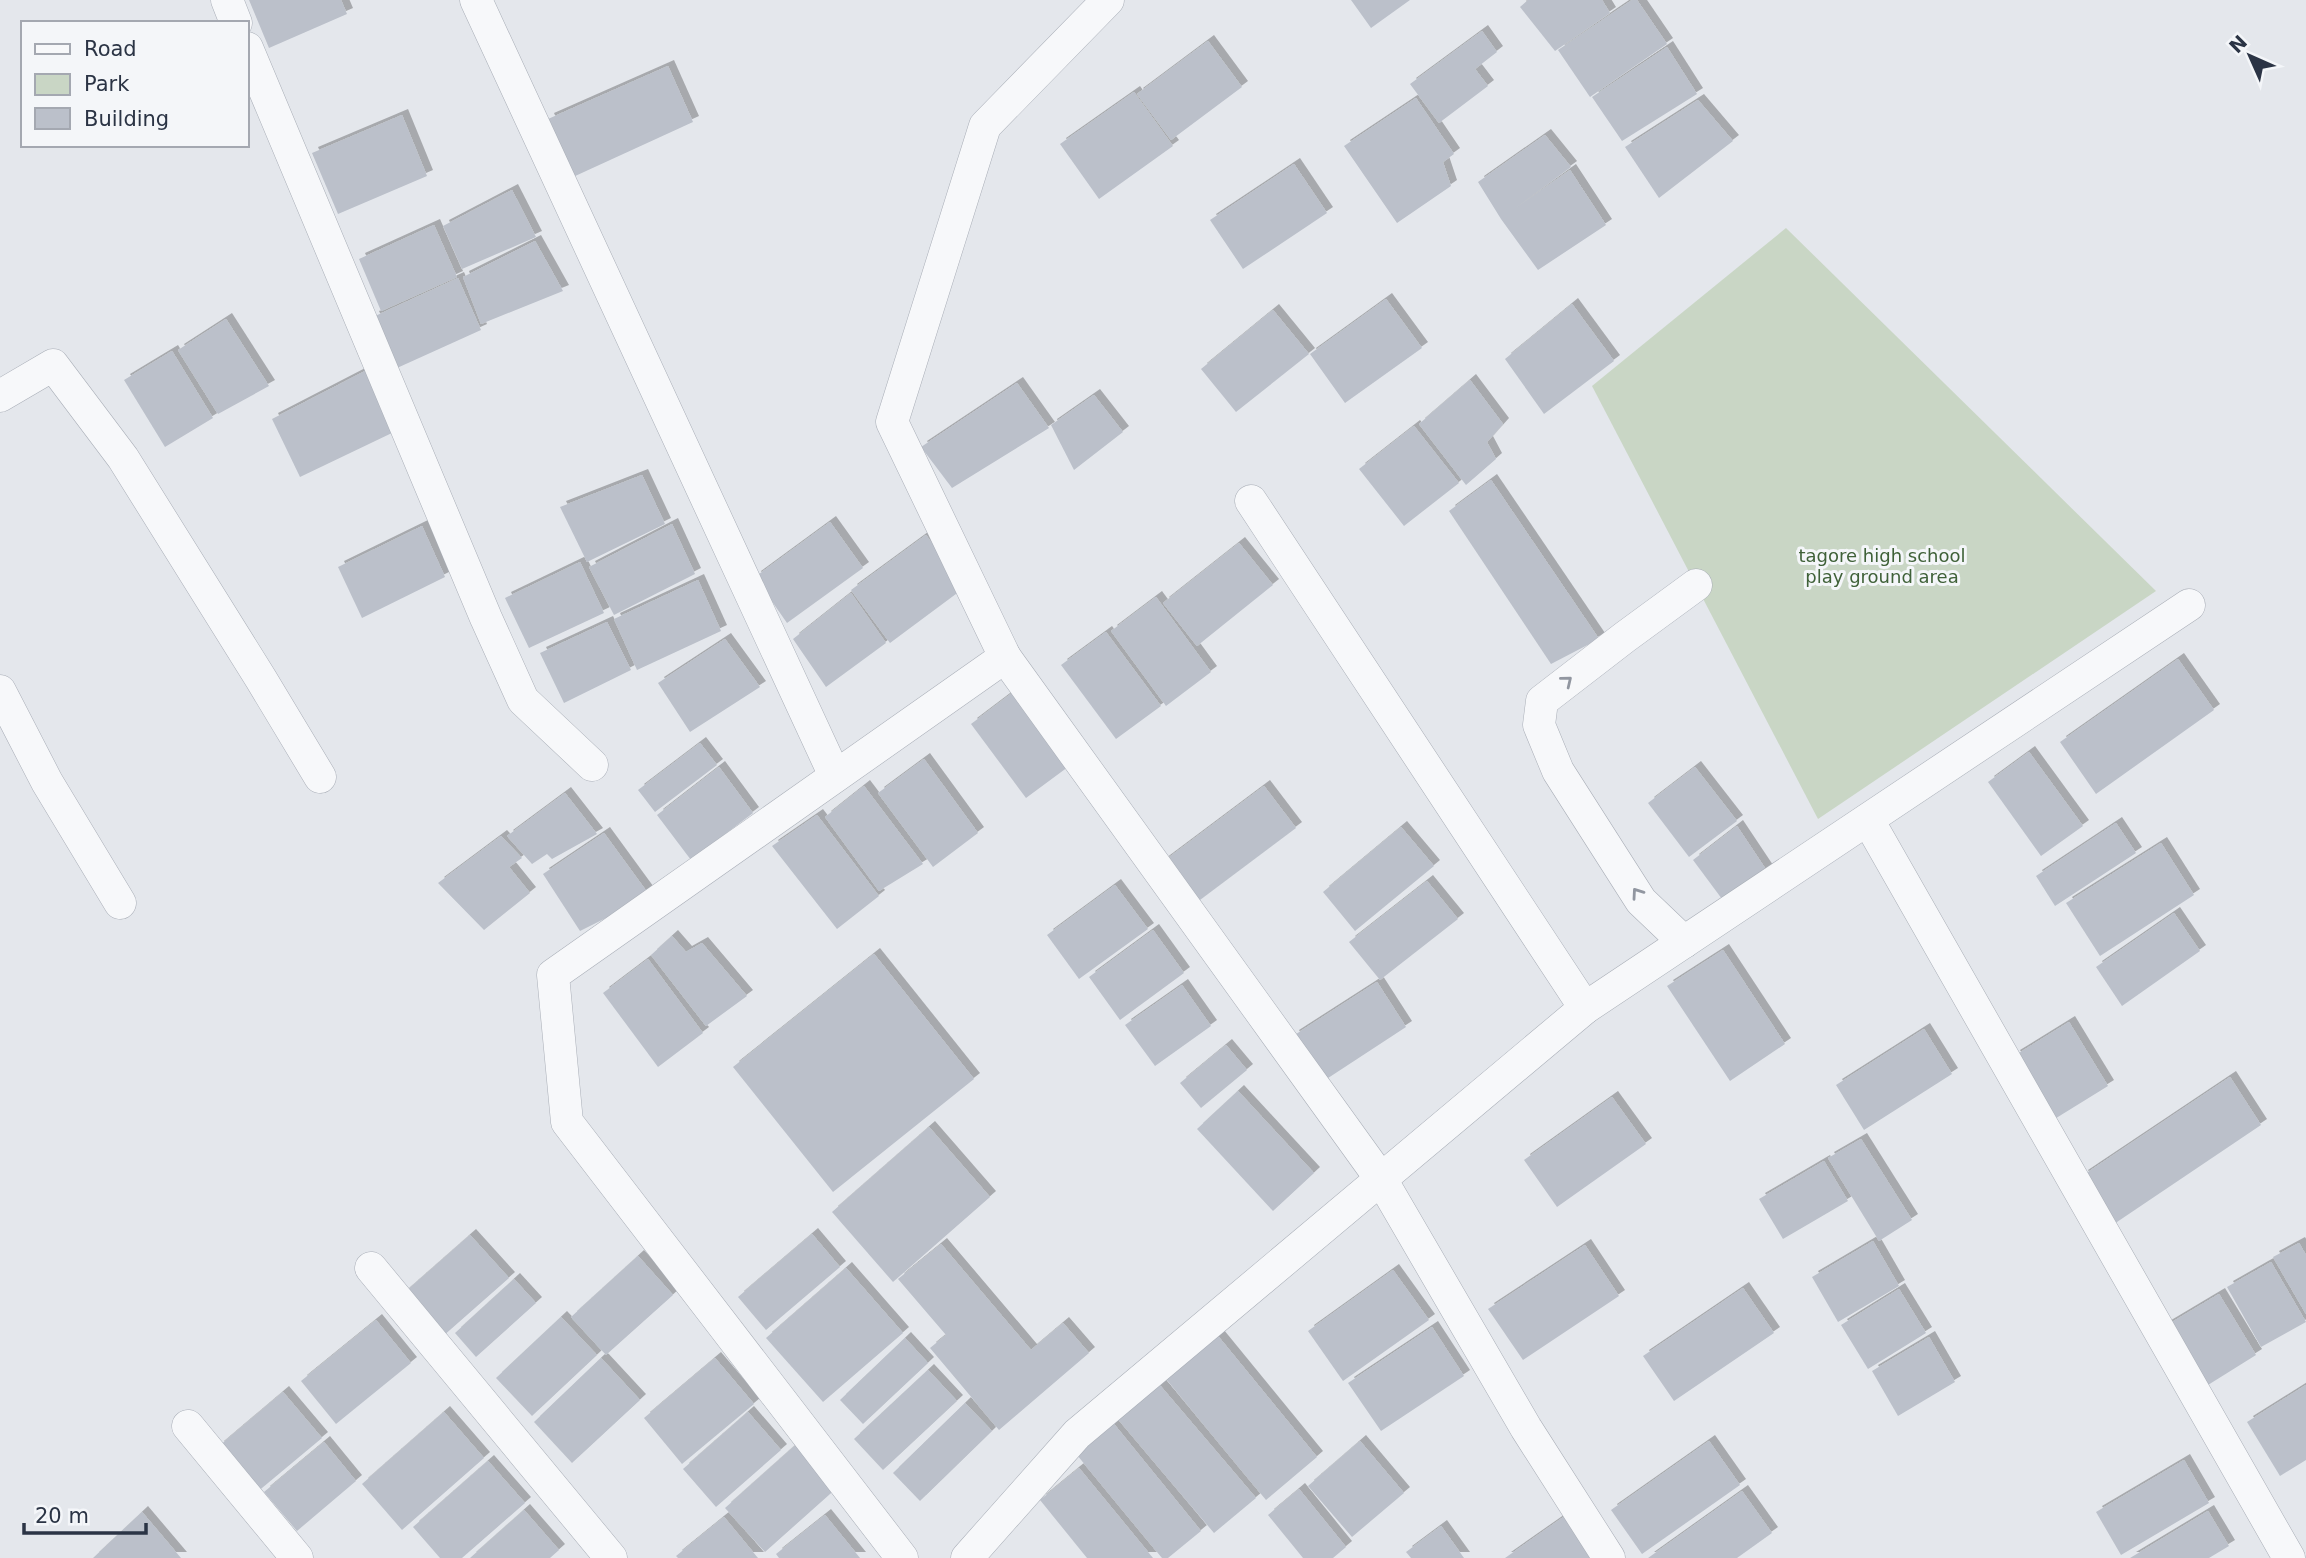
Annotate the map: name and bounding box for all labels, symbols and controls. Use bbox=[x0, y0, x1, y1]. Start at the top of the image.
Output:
legend bbox=[21, 21, 248, 147]
north arrow bbox=[2215, 21, 2285, 91]
text: N bbox=[2225, 31, 2251, 57]
text: Road bbox=[84, 37, 137, 61]
text: Park bbox=[84, 72, 130, 96]
text: Building bbox=[84, 107, 169, 131]
park label: tagore high school play ground area bbox=[1798, 545, 1966, 587]
one-way arrow bbox=[1560, 676, 1572, 689]
one-way arrow bbox=[1632, 888, 1645, 901]
scale bar bbox=[24, 1492, 147, 1536]
text: 20 m bbox=[35, 1504, 89, 1528]

